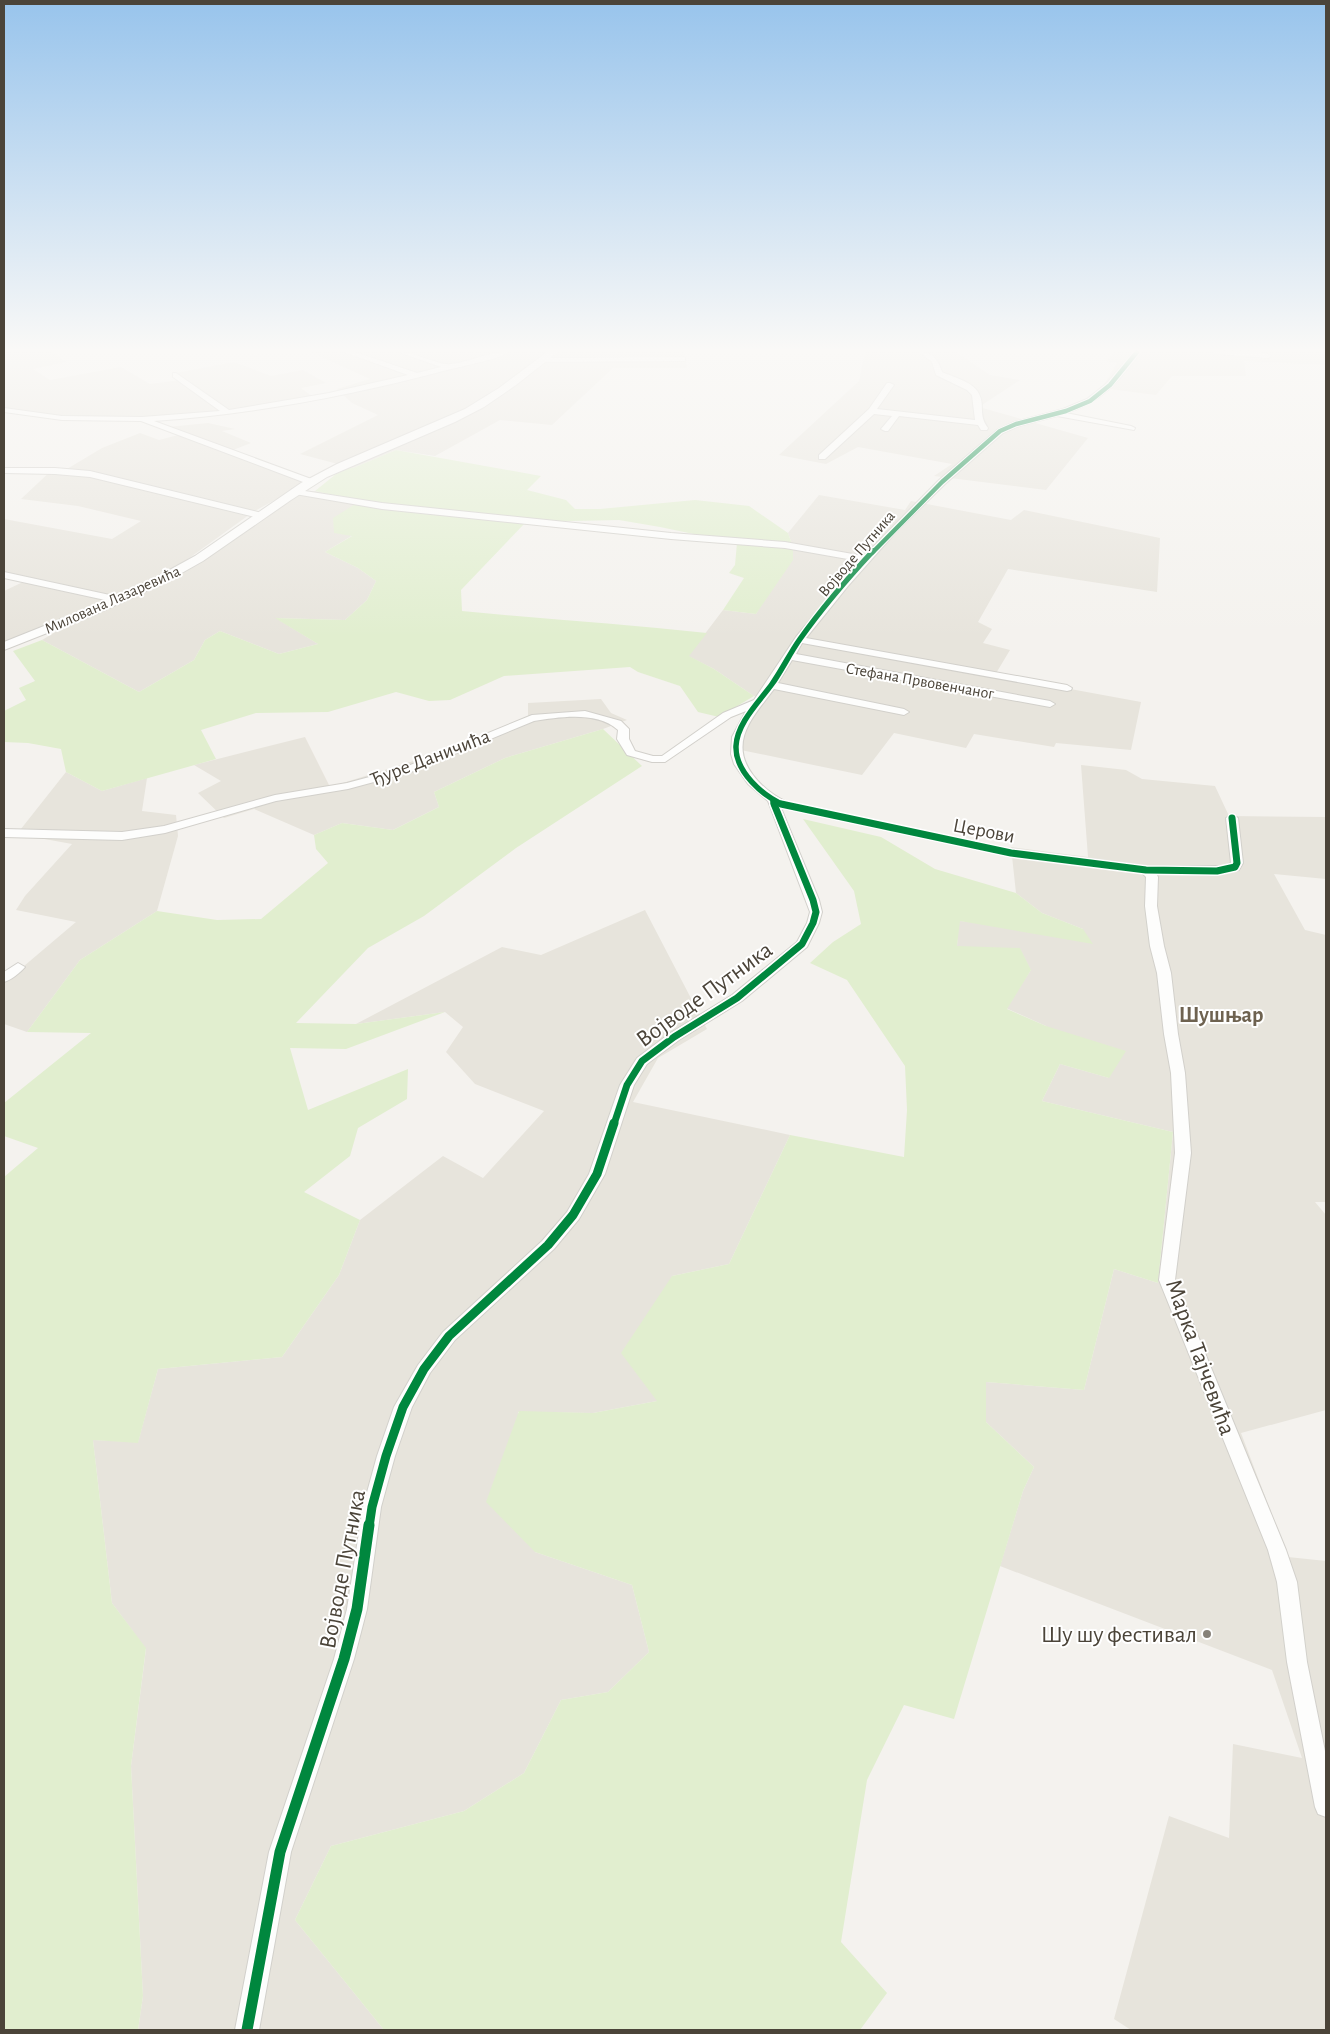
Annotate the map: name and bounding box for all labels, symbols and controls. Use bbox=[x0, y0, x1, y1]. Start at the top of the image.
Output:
street label: Војводе Путника bbox=[815, 508, 899, 600]
street label: Милована Лазаревића bbox=[42, 563, 183, 637]
street label: Стефана Првовенчаног bbox=[845, 660, 996, 702]
street label: Ђуре Даничића bbox=[368, 726, 493, 790]
street label: Церови bbox=[951, 815, 1016, 847]
street label: Војводе Путника bbox=[632, 938, 777, 1052]
district label: Шушњар bbox=[1179, 1004, 1263, 1027]
street label: Марка Тајчевића bbox=[1161, 1276, 1239, 1439]
street label: Војводе Путника bbox=[316, 1487, 370, 1651]
place label: Шу шу фестивал bbox=[1041, 1623, 1197, 1647]
marker: Шу шу фестивал bbox=[1201, 1628, 1213, 1640]

